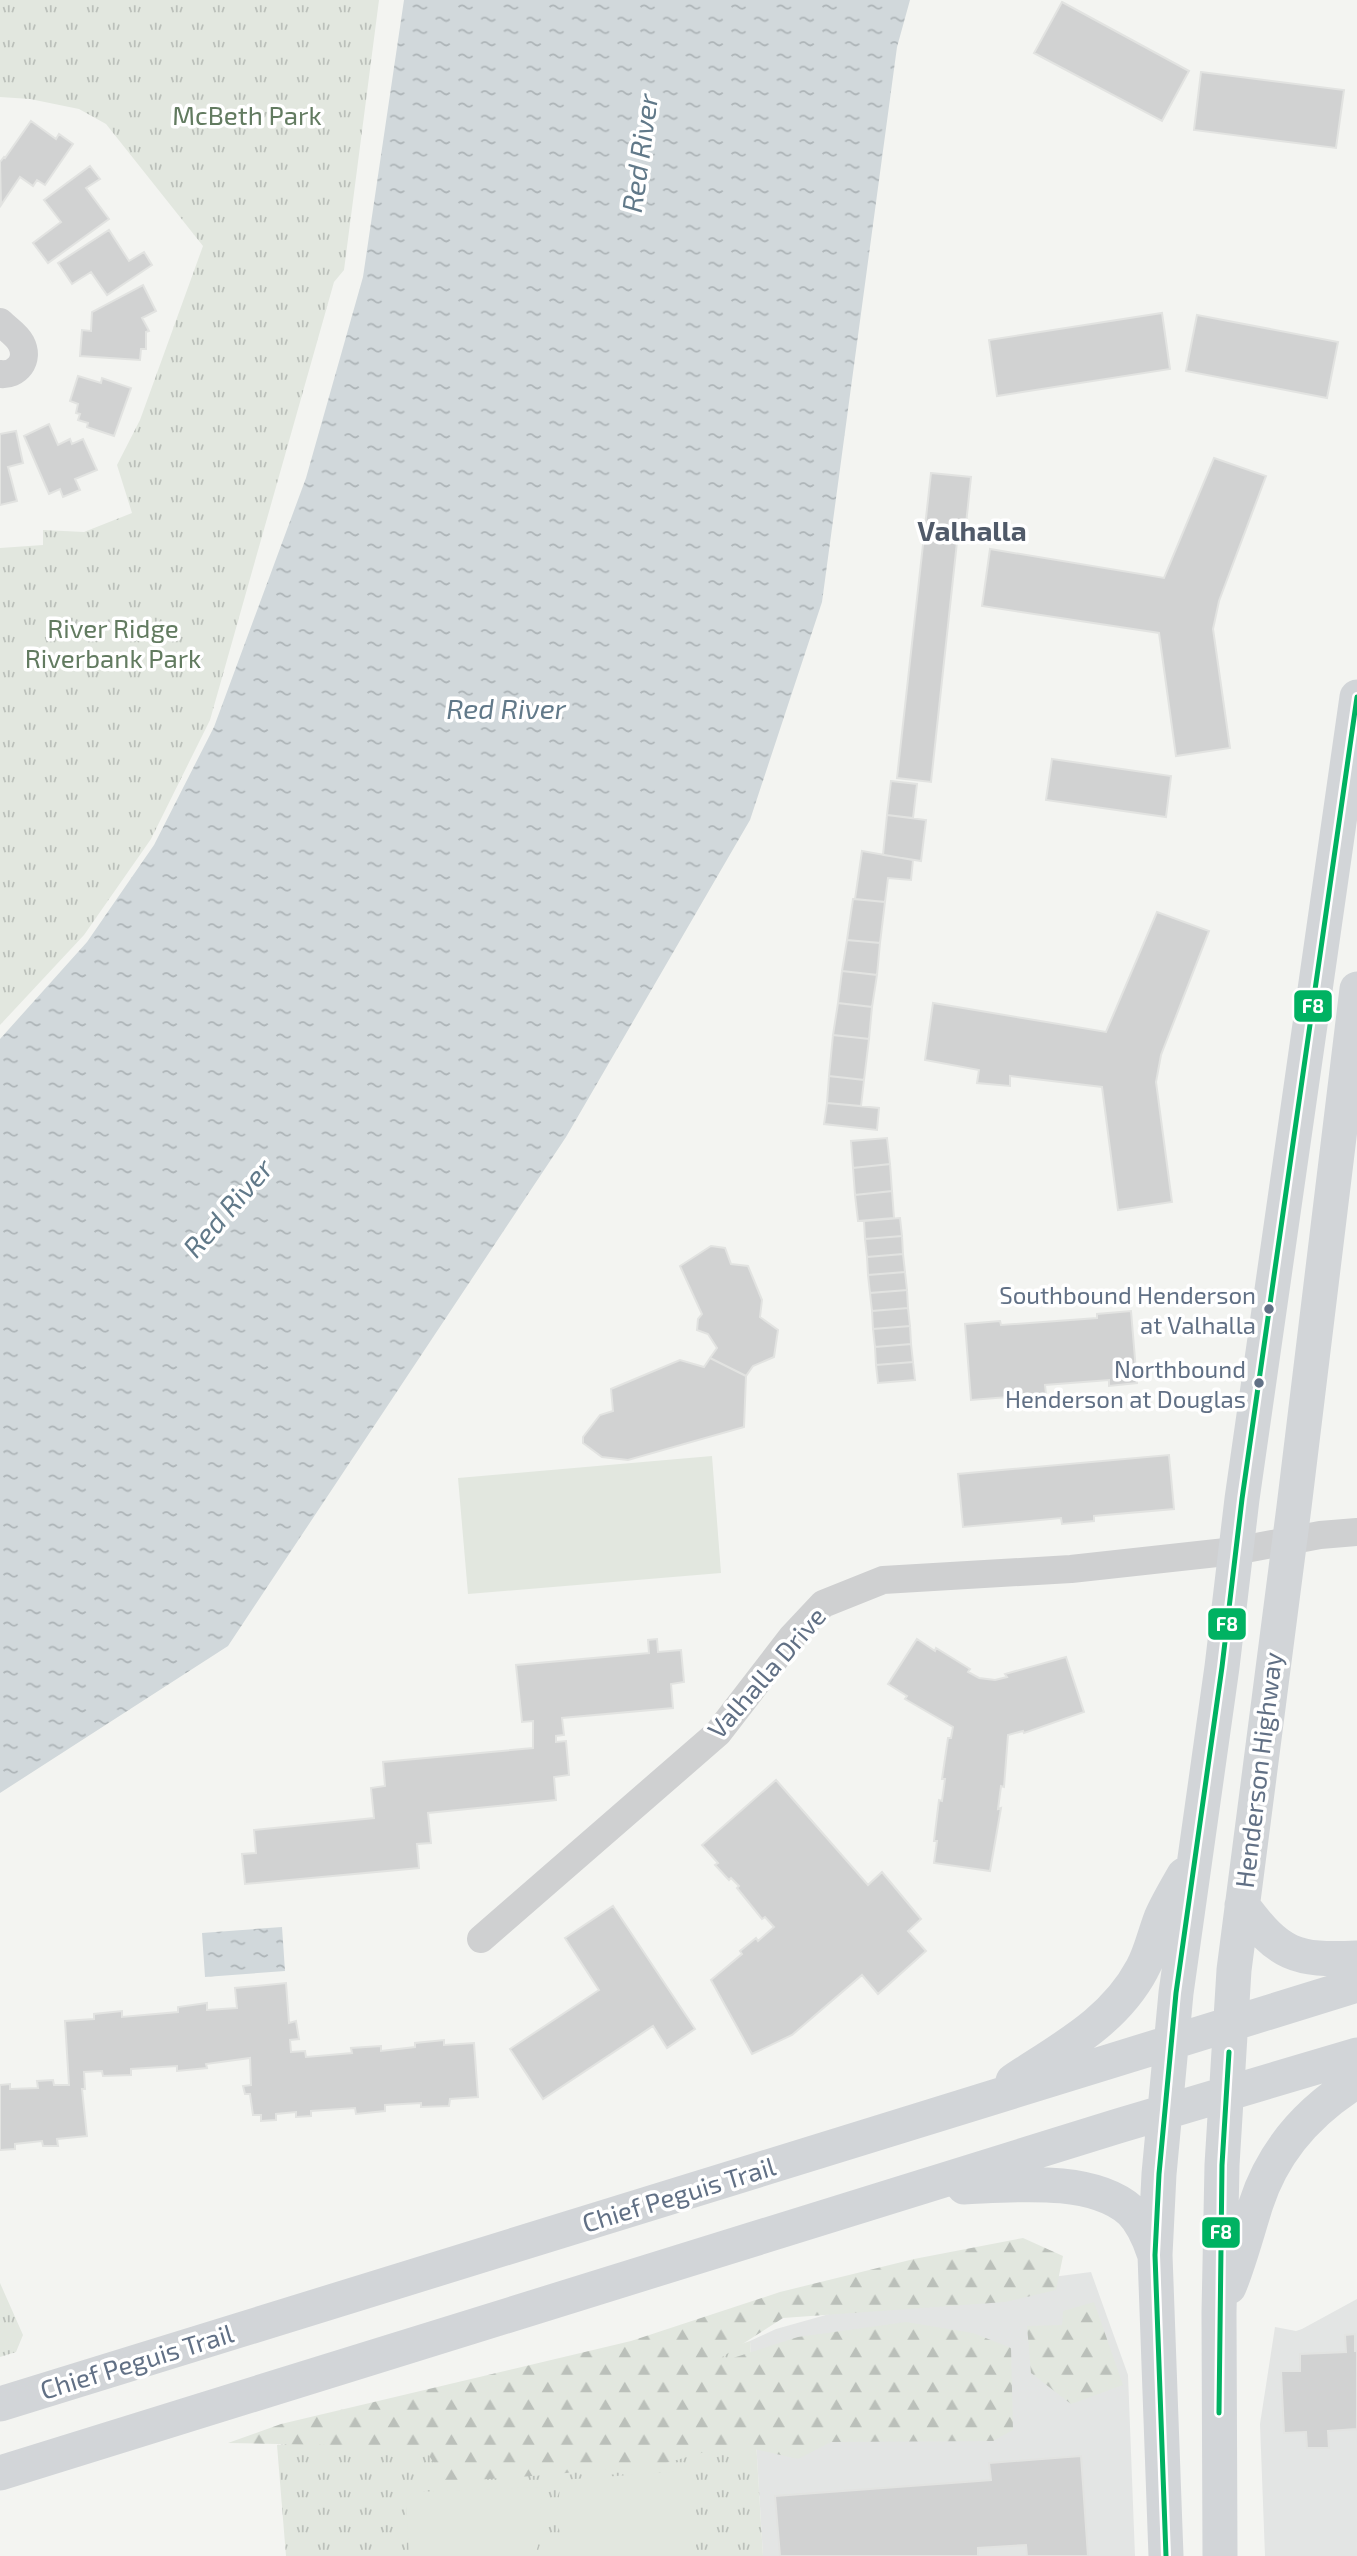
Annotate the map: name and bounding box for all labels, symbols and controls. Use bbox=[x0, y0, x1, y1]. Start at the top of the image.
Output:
water label: Red River bbox=[614, 90, 664, 214]
park label: McBeth Park bbox=[172, 99, 322, 130]
district label: Valhalla bbox=[917, 513, 1027, 547]
park label: River Ridge Riverbank Park bbox=[25, 612, 201, 673]
water label: Red River bbox=[446, 691, 567, 725]
line badge: F8 bbox=[1293, 989, 1333, 1023]
text: F8 bbox=[1302, 994, 1324, 1017]
water label: Red River bbox=[175, 1150, 280, 1264]
place label: Southbound Henderson at Valhalla bbox=[999, 1280, 1256, 1339]
marker: Southbound Henderson at Valhalla bbox=[1262, 1302, 1276, 1316]
place label: Northbound Henderson at Douglas bbox=[1005, 1354, 1246, 1413]
marker: Northbound Henderson at Douglas bbox=[1252, 1376, 1266, 1390]
street label: Valhalla Drive bbox=[700, 1600, 831, 1744]
line badge: F8 bbox=[1207, 1607, 1247, 1641]
text: F8 bbox=[1216, 1612, 1238, 1635]
street label: Henderson Highway bbox=[1228, 1650, 1287, 1890]
street label: Chief Peguis Trail bbox=[578, 2149, 779, 2238]
line badge: F8 bbox=[1201, 2216, 1241, 2249]
text: F8 bbox=[1210, 2220, 1232, 2243]
street label: Chief Peguis Trail bbox=[36, 2316, 237, 2405]

